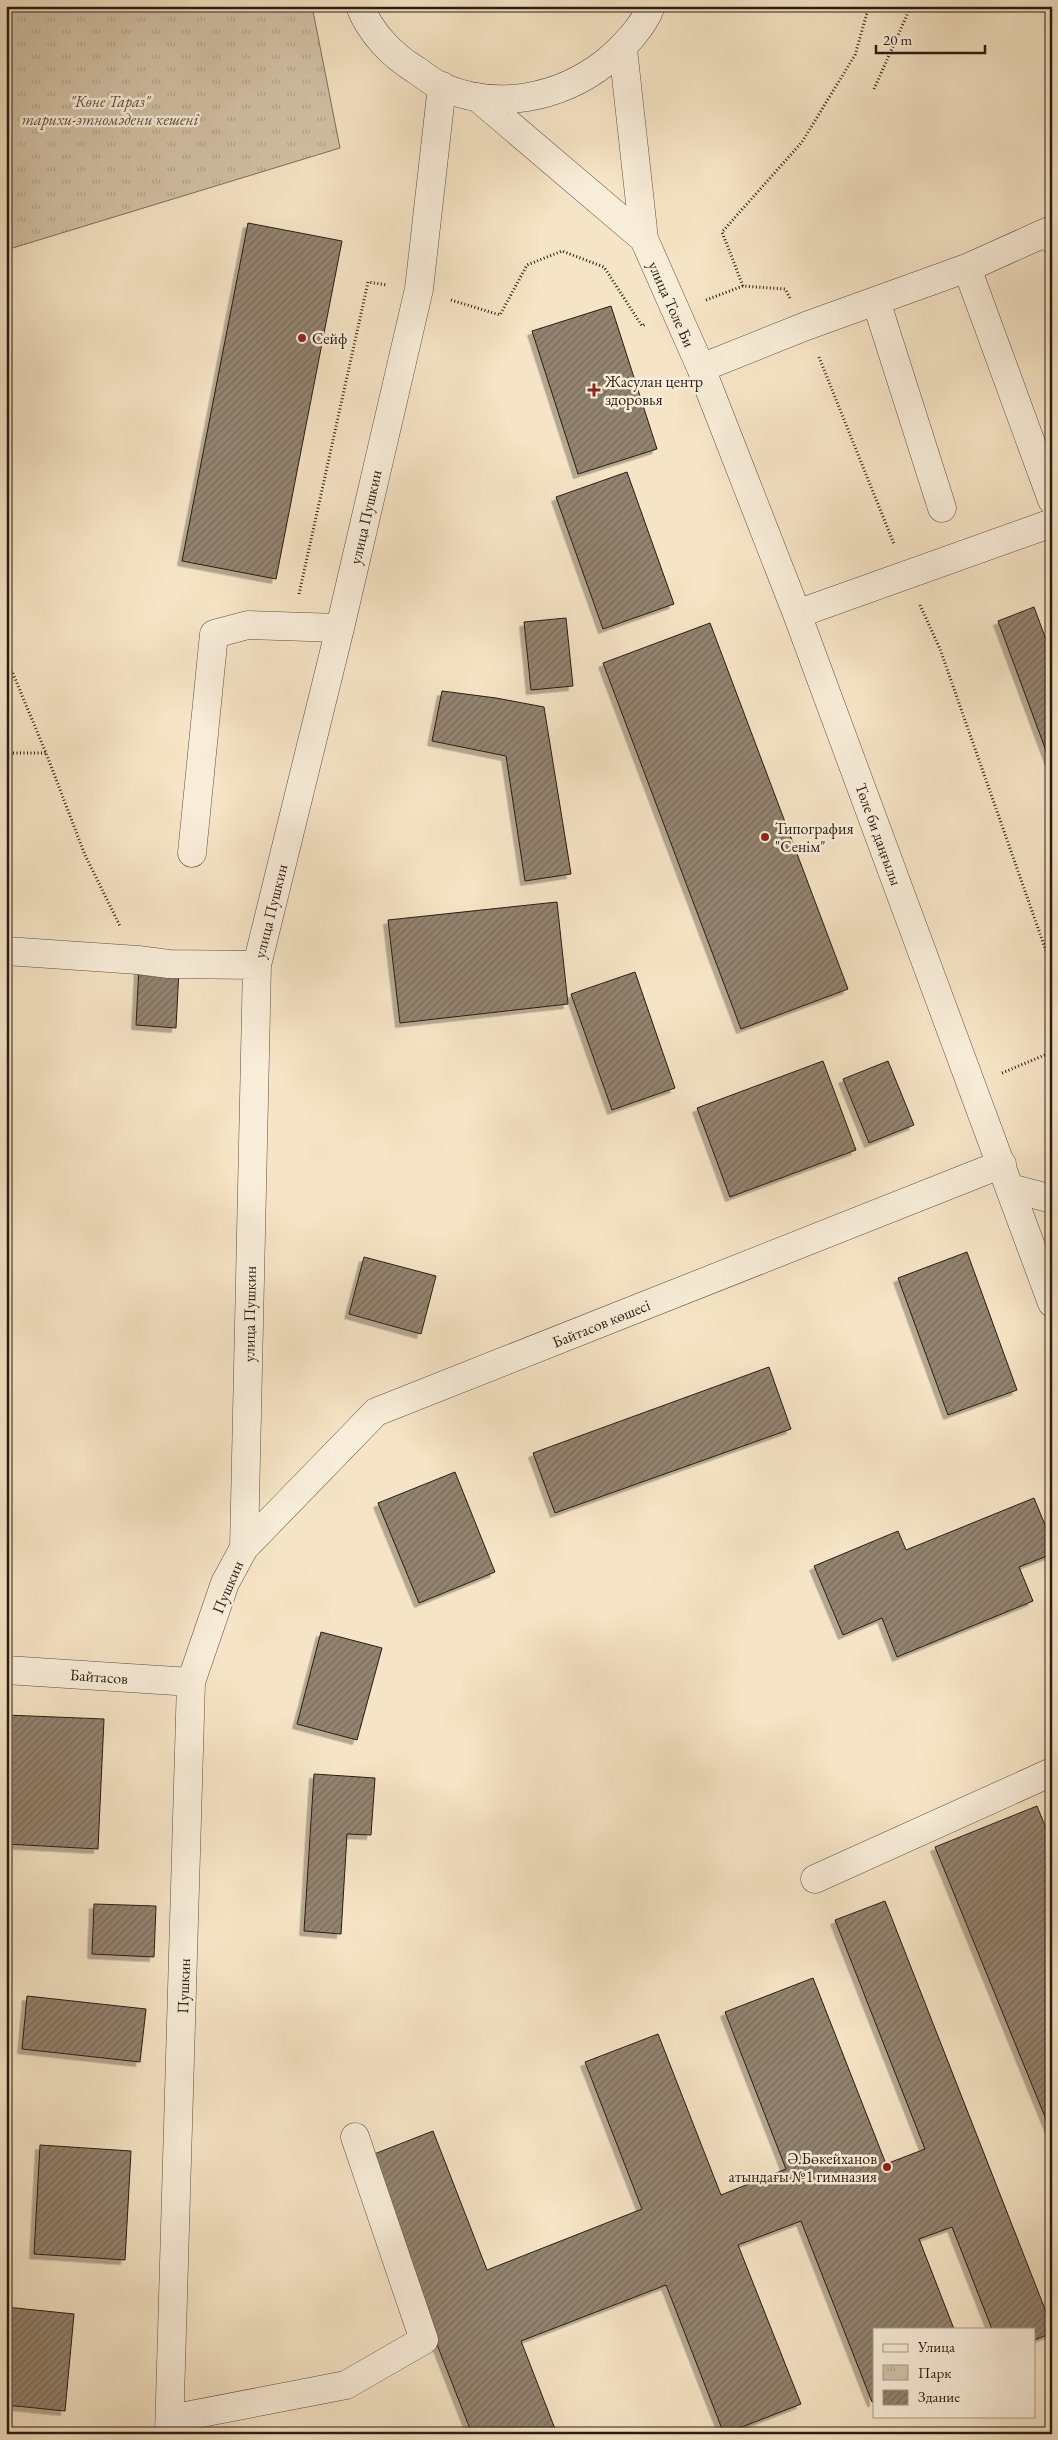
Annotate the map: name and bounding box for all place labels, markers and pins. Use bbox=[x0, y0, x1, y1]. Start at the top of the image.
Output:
place label: Сейф bbox=[312, 328, 347, 349]
marker: Сейф bbox=[296, 332, 308, 344]
place label: Жасулан центр здоровья bbox=[604, 371, 703, 410]
marker: Жасулан центр здоровья bbox=[587, 383, 601, 397]
place label: Типография "Сенім" bbox=[775, 818, 854, 857]
marker: Типография "Сенім" bbox=[759, 831, 771, 843]
place label: Ә.Бөкейханов атындағы №1 гимназия bbox=[729, 2148, 877, 2187]
marker: Ә.Бөкейханов атындағы №1 гимназия bbox=[881, 2161, 893, 2173]

